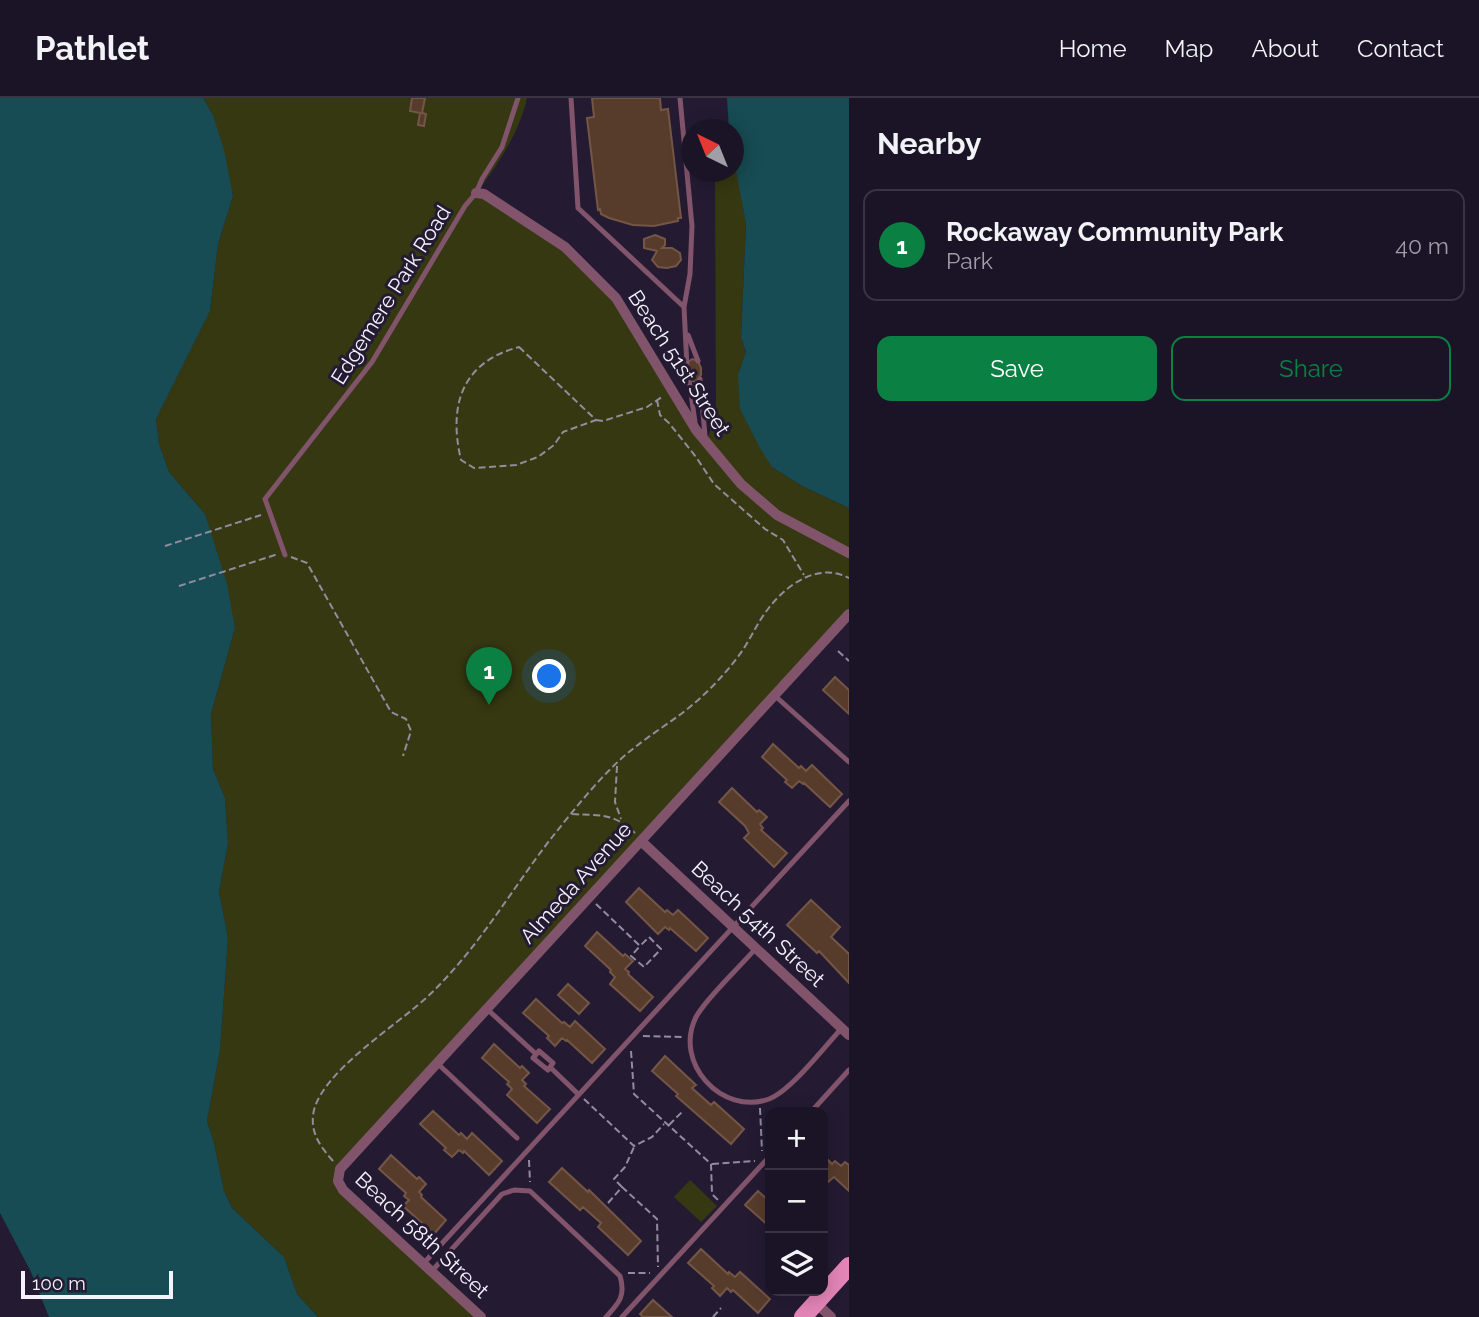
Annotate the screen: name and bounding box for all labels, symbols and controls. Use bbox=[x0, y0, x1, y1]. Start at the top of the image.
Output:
text: Pathlet bbox=[35, 29, 149, 68]
text: Home bbox=[1059, 34, 1127, 63]
text: Map bbox=[1165, 34, 1213, 63]
text: About bbox=[1251, 34, 1319, 63]
text: Contact bbox=[1357, 34, 1444, 63]
north arrow bbox=[681, 119, 744, 182]
text: Nearby bbox=[877, 126, 981, 161]
street label: Edgemere Park Road bbox=[325, 201, 456, 389]
text: Rockaway Community Park bbox=[946, 217, 1283, 247]
text: 1 bbox=[896, 232, 908, 259]
text: 40 m bbox=[1395, 232, 1449, 259]
text: Park bbox=[946, 247, 993, 274]
street label: Beach 51st Street bbox=[623, 285, 736, 440]
button: Save bbox=[877, 336, 1157, 401]
button: Share bbox=[1171, 336, 1451, 401]
pin: 1 bbox=[466, 647, 512, 705]
your location bbox=[532, 659, 566, 693]
street label: Almeda Avenue bbox=[515, 817, 637, 948]
street label: Beach 54th Street bbox=[687, 856, 830, 992]
map controls bbox=[765, 1107, 828, 1296]
button: + bbox=[765, 1107, 828, 1170]
street label: Beach 58th Street bbox=[350, 1166, 494, 1303]
button: − bbox=[765, 1170, 828, 1233]
button: layers bbox=[765, 1233, 828, 1296]
scale bar bbox=[21, 1268, 173, 1300]
text: 100 m bbox=[32, 1272, 86, 1294]

